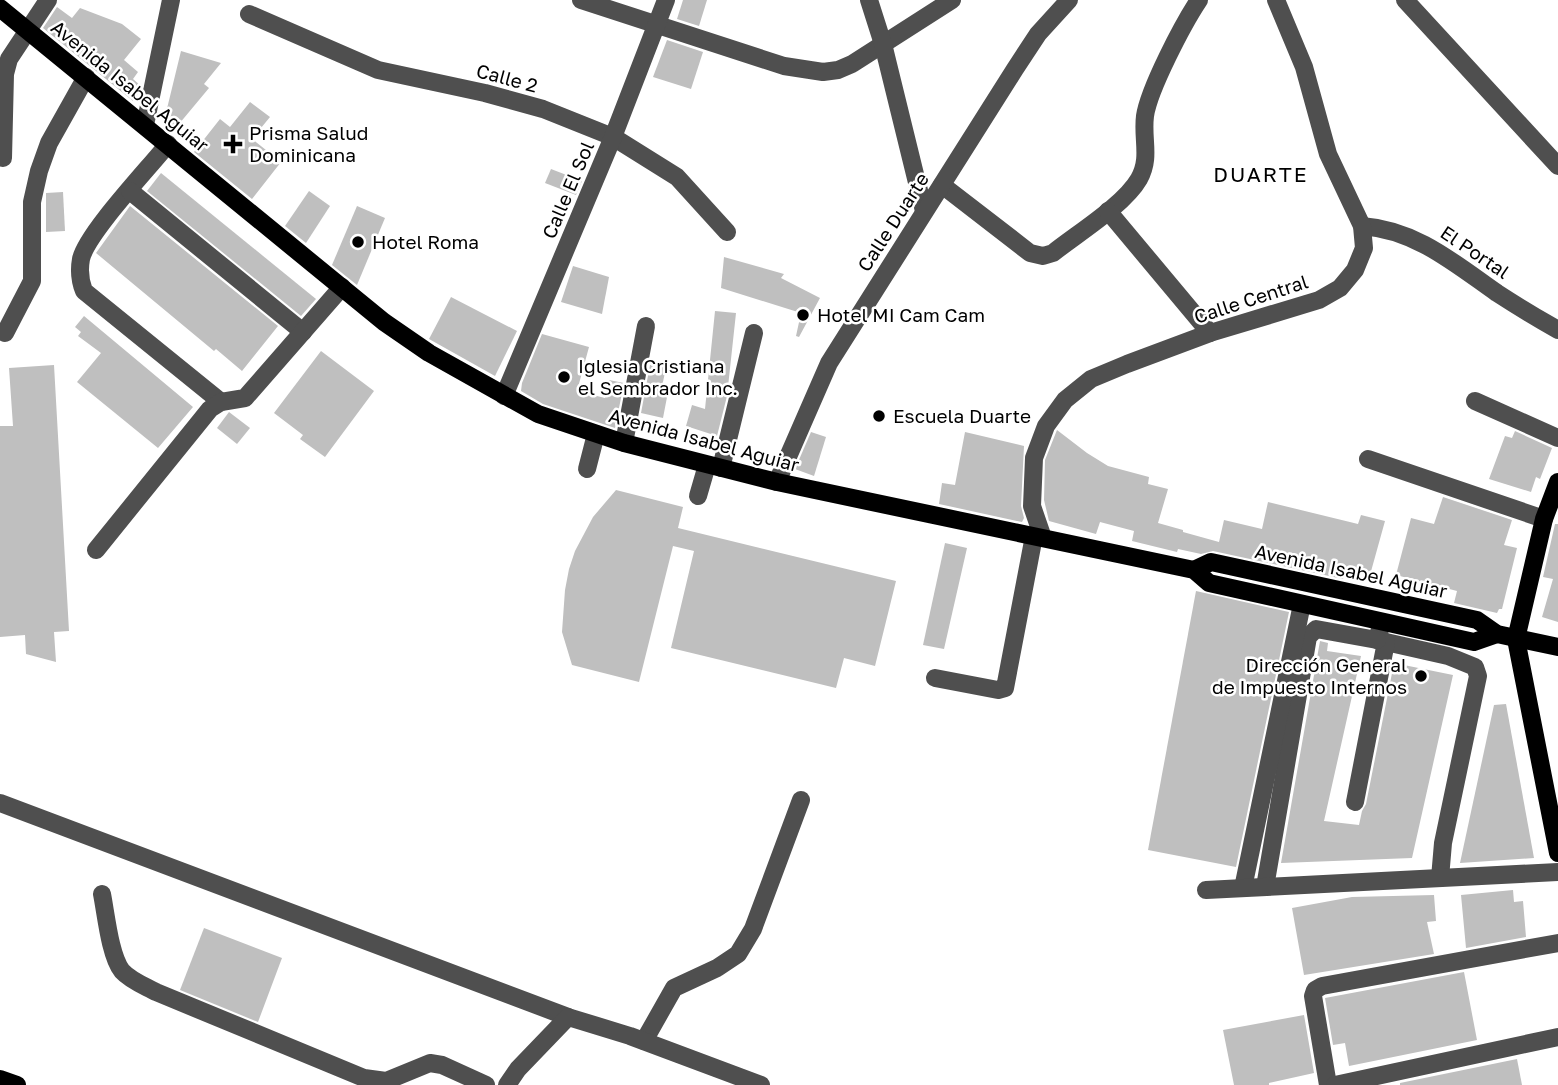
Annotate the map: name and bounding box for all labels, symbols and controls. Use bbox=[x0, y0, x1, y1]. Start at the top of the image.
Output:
street label: Avenida Isabel Aguiar bbox=[47, 15, 214, 157]
street label: Calle 2 bbox=[474, 58, 540, 97]
place label: Prisma Salud Dominicana bbox=[249, 121, 368, 166]
marker: Prisma Salud Dominicana bbox=[223, 134, 243, 154]
street label: Calle El Sol bbox=[537, 138, 598, 242]
district label: DUARTE bbox=[1213, 161, 1309, 187]
street label: Calle Duarte bbox=[852, 168, 933, 276]
street label: El Portal bbox=[1436, 220, 1514, 283]
place label: Hotel Roma bbox=[372, 230, 479, 253]
marker: Hotel Roma bbox=[350, 234, 366, 250]
street label: Calle Central bbox=[1191, 269, 1311, 328]
place label: Hotel MI Cam Cam bbox=[817, 303, 985, 326]
marker: Hotel MI Cam Cam bbox=[795, 307, 811, 323]
place label: Iglesia Cristiana el Sembrador Inc. bbox=[578, 354, 738, 399]
marker: Iglesia Cristiana el Sembrador Inc. bbox=[556, 369, 572, 385]
street label: Avenida Isabel Aguiar bbox=[606, 403, 802, 476]
place label: Escuela Duarte bbox=[893, 404, 1031, 427]
marker: Escuela Duarte bbox=[871, 408, 887, 424]
street label: Avenida Isabel Aguiar bbox=[1253, 539, 1450, 602]
place label: Dirección General de Impuesto Internos bbox=[1212, 653, 1407, 698]
marker: Dirección General de Impuesto Internos bbox=[1413, 668, 1429, 684]

